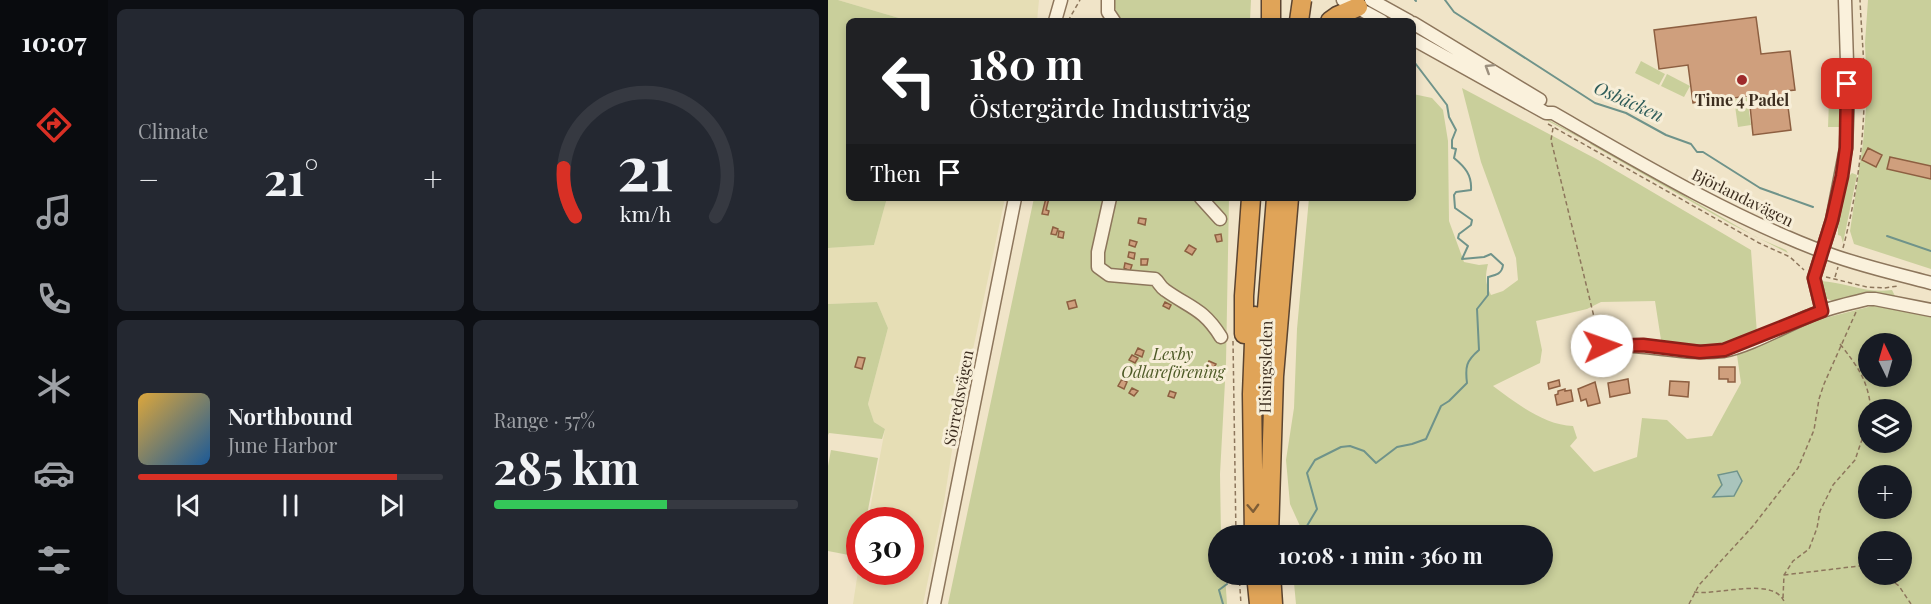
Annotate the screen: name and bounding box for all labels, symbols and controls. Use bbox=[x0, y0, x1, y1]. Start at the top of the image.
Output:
text: 10:07 bbox=[21, 23, 87, 59]
text: 180 m bbox=[969, 35, 1084, 91]
icon: left bbox=[870, 42, 948, 120]
pin bbox=[1821, 58, 1872, 109]
one-way arrow bbox=[1485, 64, 1496, 75]
icon: arrive bbox=[1830, 67, 1863, 100]
marker: Time 4 Padel bbox=[1735, 73, 1749, 87]
water label: Osbäcken bbox=[1590, 75, 1668, 127]
text: Östergärde Industriväg bbox=[969, 89, 1250, 125]
place label: Time 4 Padel bbox=[1695, 89, 1789, 110]
icon: directions bbox=[33, 104, 75, 146]
text: Climate bbox=[138, 117, 208, 144]
text: 21 bbox=[617, 123, 674, 207]
text: 21° bbox=[264, 147, 319, 207]
text: − bbox=[138, 156, 159, 200]
text: + bbox=[423, 156, 443, 200]
icon: arrive bbox=[933, 156, 966, 189]
text: Then bbox=[870, 158, 921, 188]
street label: Björlandavägen bbox=[1689, 163, 1798, 231]
icon: music bbox=[33, 191, 75, 233]
text: km/h bbox=[620, 199, 672, 227]
icon: phone bbox=[33, 278, 75, 320]
position arrow bbox=[1570, 314, 1634, 378]
street label: Hisingsleden bbox=[1254, 320, 1276, 414]
north arrow bbox=[1858, 333, 1912, 387]
map controls bbox=[1858, 333, 1912, 585]
park label: Lexby Odlareförening bbox=[1121, 343, 1226, 382]
street label: Sörredsvägen bbox=[938, 348, 978, 448]
icon: climate bbox=[33, 365, 75, 407]
button: layers bbox=[1858, 399, 1912, 453]
text: Northbound bbox=[228, 401, 353, 431]
text: Range · 57% bbox=[494, 406, 595, 433]
text: June Harbor bbox=[228, 431, 338, 458]
text: 285 km bbox=[494, 436, 639, 496]
icon: car bbox=[33, 452, 75, 494]
button: + bbox=[1858, 465, 1912, 519]
icon: previous bbox=[172, 489, 205, 522]
icon: pause bbox=[274, 489, 307, 522]
icon: next bbox=[375, 489, 408, 522]
one-way arrow bbox=[1246, 504, 1259, 513]
speed limit sign: 30 bbox=[846, 507, 924, 585]
button: − bbox=[1858, 531, 1912, 585]
icon: filters bbox=[33, 539, 75, 581]
text: 10:08 · 1 min · 360 m bbox=[1278, 540, 1483, 570]

